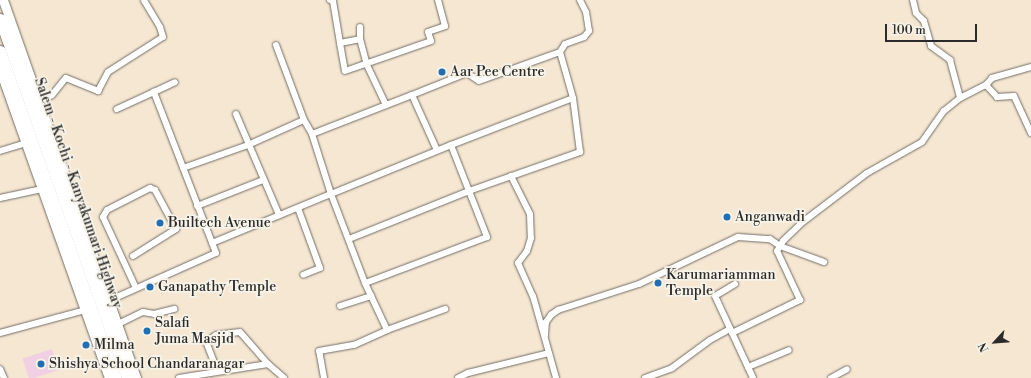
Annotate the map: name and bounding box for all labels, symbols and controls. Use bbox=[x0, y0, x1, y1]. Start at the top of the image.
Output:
scale bar bbox=[887, 16, 979, 42]
text: 100 m bbox=[892, 23, 926, 38]
place label: Aar Pee Centre bbox=[450, 64, 545, 80]
marker: Aar Pee Centre bbox=[437, 67, 447, 77]
street label: Salem - Kochi - Kanyakumari Highway bbox=[31, 76, 125, 310]
place label: Anganwadi bbox=[735, 209, 805, 225]
marker: Anganwadi bbox=[722, 212, 732, 222]
place label: Builtech Avenue bbox=[168, 215, 271, 231]
marker: Builtech Avenue bbox=[155, 218, 165, 228]
place label: Karumariamman Temple bbox=[666, 267, 776, 300]
marker: Karumariamman Temple bbox=[653, 278, 663, 288]
place label: Ganapathy Temple bbox=[158, 279, 276, 295]
marker: Ganapathy Temple bbox=[145, 282, 155, 292]
place label: Salafi Juma Masjid bbox=[155, 315, 234, 348]
north arrow bbox=[975, 322, 1015, 362]
marker: Salafi Juma Masjid bbox=[142, 326, 152, 336]
place label: Milma bbox=[94, 337, 134, 353]
marker: Milma bbox=[81, 340, 91, 350]
text: N bbox=[976, 340, 992, 354]
place label: Shishya School Chandaranagar bbox=[49, 356, 244, 372]
marker: Shishya School Chandaranagar bbox=[36, 359, 46, 369]

